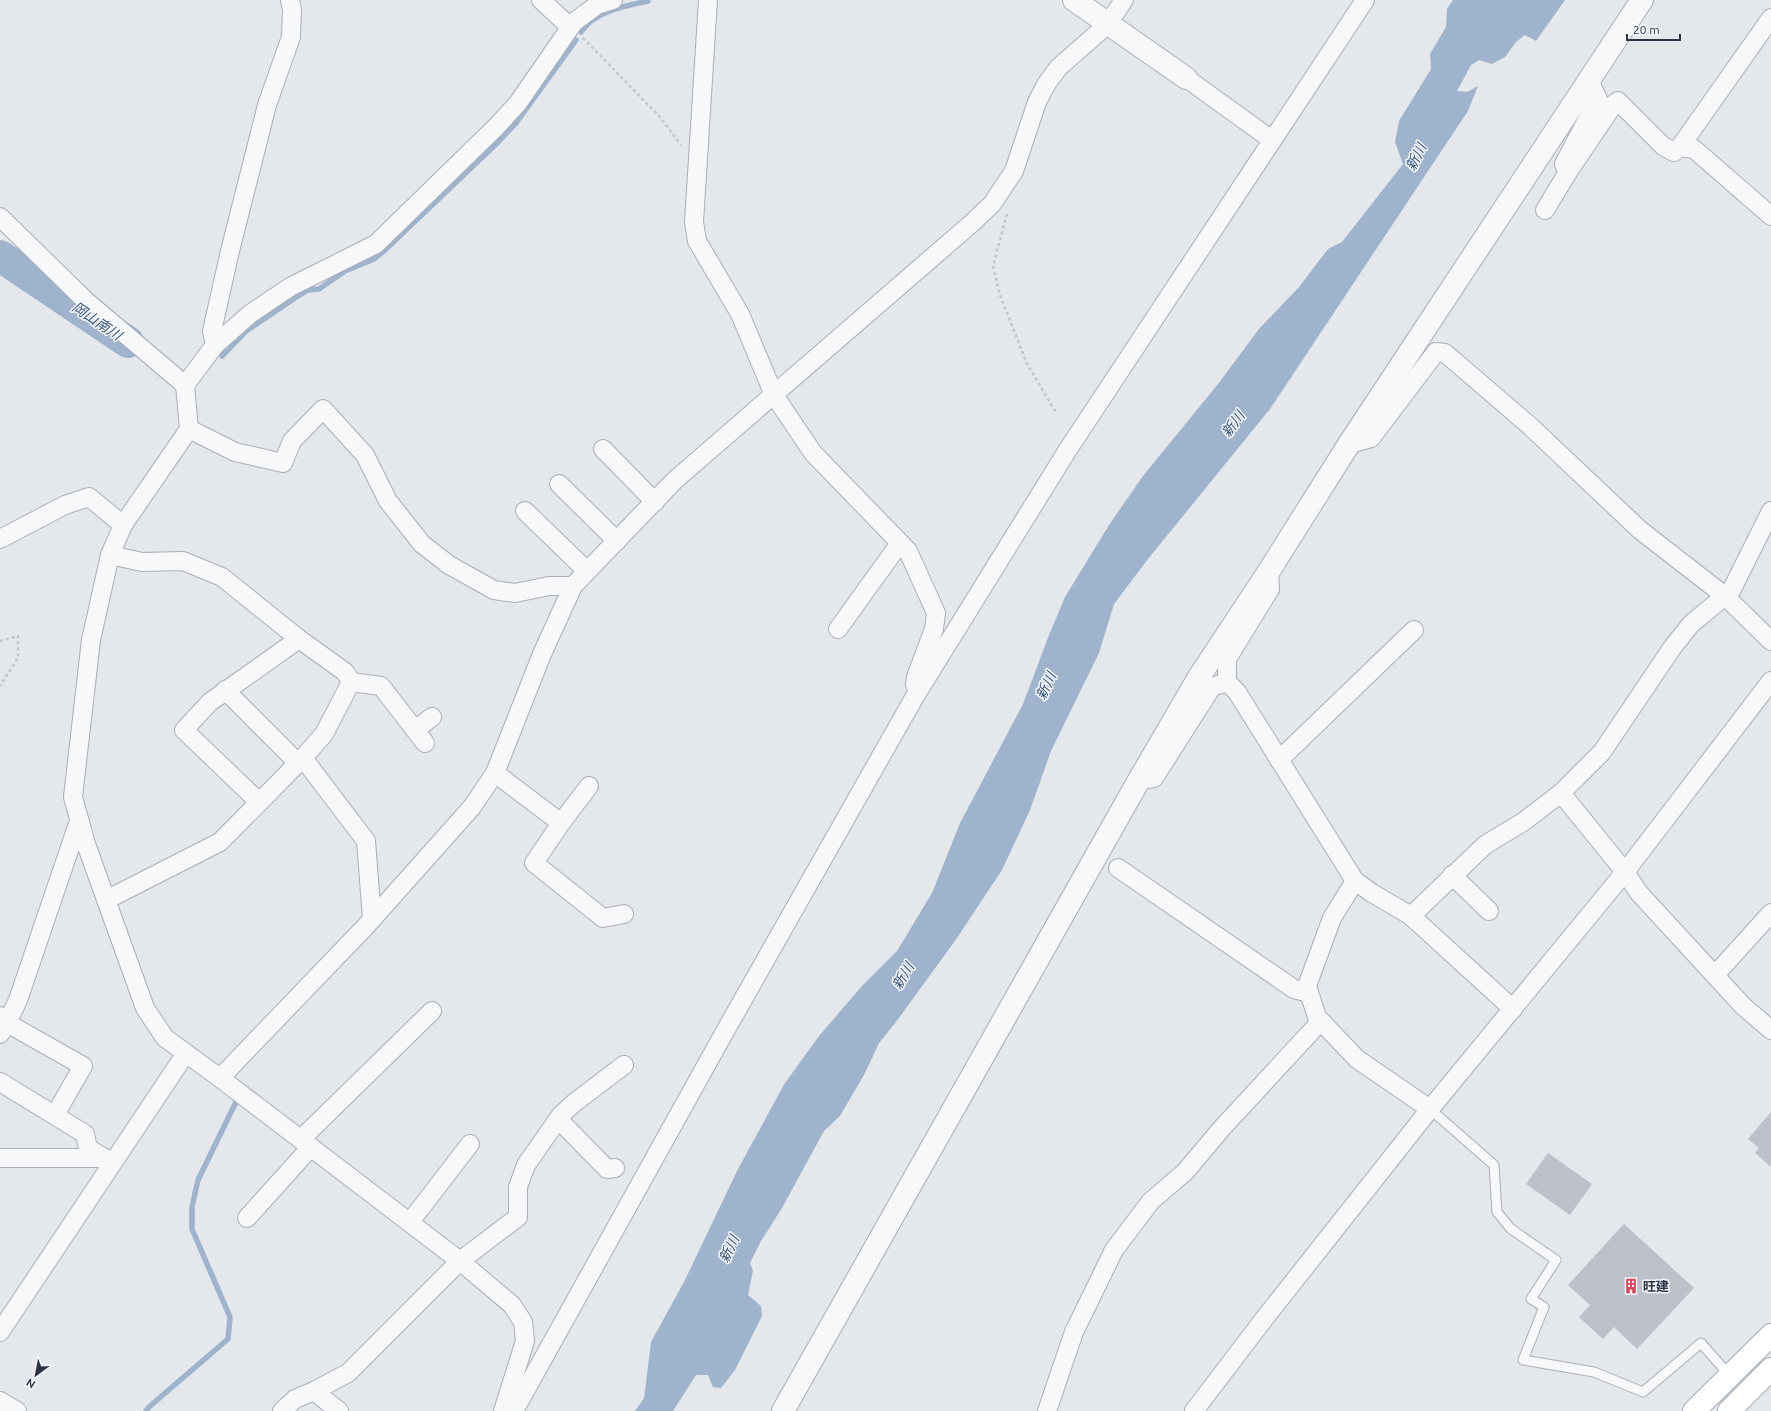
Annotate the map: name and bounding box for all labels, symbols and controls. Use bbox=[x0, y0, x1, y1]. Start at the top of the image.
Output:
scale bar bbox=[1627, 16, 1680, 42]
text: 20 m bbox=[1633, 23, 1660, 36]
water label: 新川 bbox=[1403, 139, 1430, 173]
water label: 岡山南川 bbox=[69, 299, 126, 344]
water label: 新川 bbox=[1218, 406, 1249, 440]
water label: 新川 bbox=[1033, 668, 1060, 702]
water label: 新川 bbox=[889, 958, 918, 992]
water label: 新川 bbox=[716, 1231, 743, 1265]
building icon: 旺建 bbox=[1622, 1277, 1640, 1295]
place label: 旺建 bbox=[1643, 1279, 1669, 1293]
north arrow bbox=[16, 1355, 56, 1395]
text: N bbox=[24, 1376, 37, 1391]

